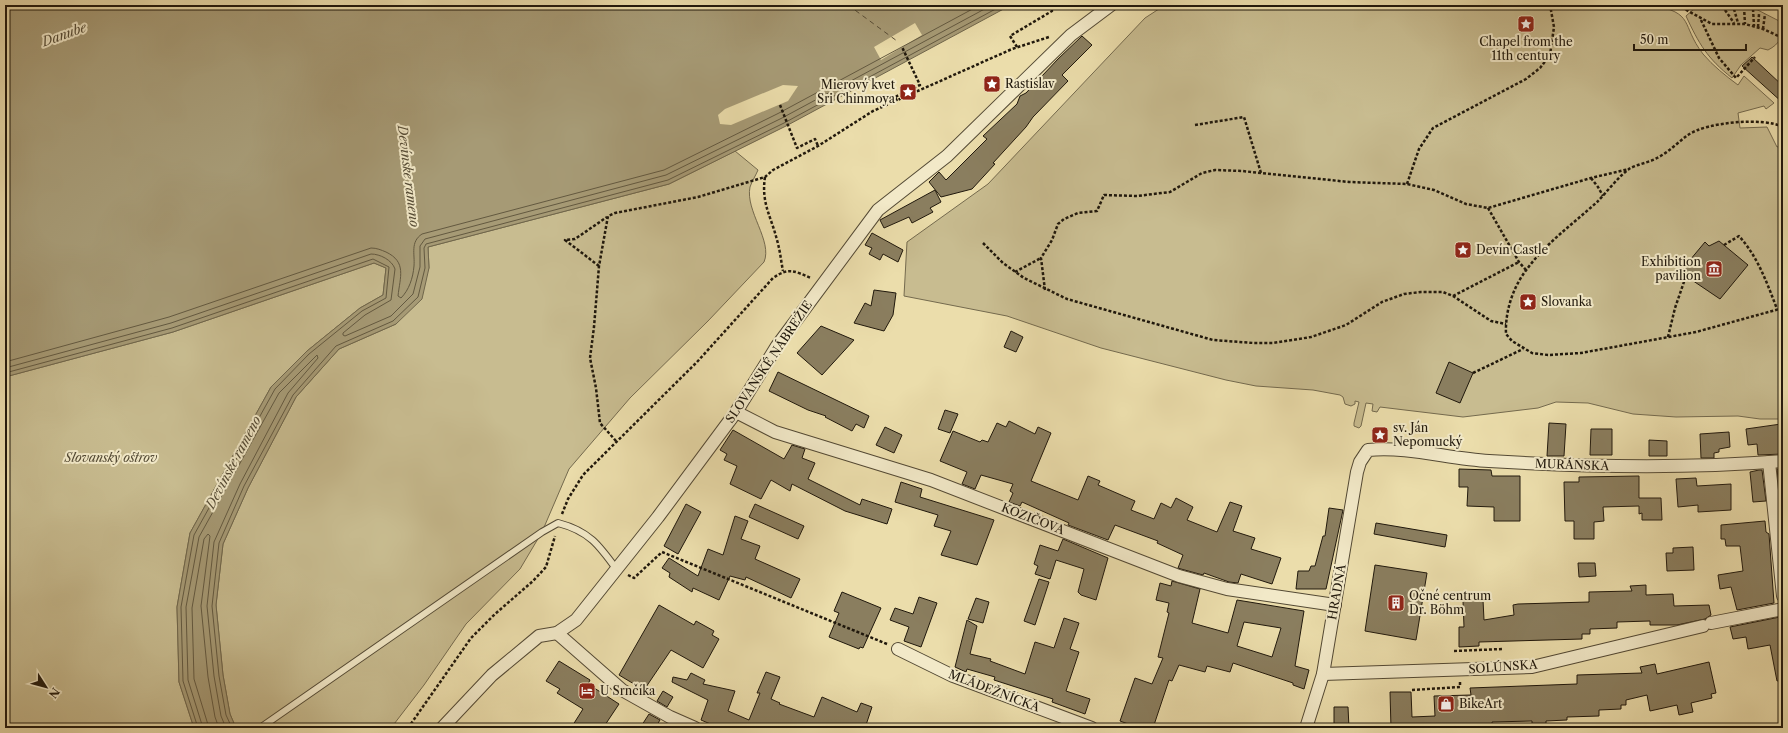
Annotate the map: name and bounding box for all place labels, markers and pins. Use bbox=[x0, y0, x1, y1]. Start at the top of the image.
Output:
place icon: Chapel from the 11th century bbox=[1516, 14, 1536, 34]
place label: Chapel from the 11th century bbox=[1479, 34, 1573, 63]
place icon: Rastislav bbox=[982, 74, 1002, 94]
place label: Rastislav bbox=[1005, 76, 1055, 91]
place label: Mierový kvet Sri Chinmoya bbox=[817, 77, 896, 106]
place icon: Mierový kvet Sri Chinmoya bbox=[898, 82, 918, 102]
place icon: Devín Castle bbox=[1453, 240, 1473, 260]
place label: Devín Castle bbox=[1476, 242, 1549, 257]
place label: Exhibition pavilion bbox=[1641, 254, 1701, 283]
museum icon: Exhibition pavilion bbox=[1704, 259, 1724, 279]
place icon: Slovanka bbox=[1518, 292, 1538, 312]
place label: Slovanka bbox=[1541, 294, 1592, 309]
place label: sv. Ján Nepomucký bbox=[1393, 420, 1463, 449]
place icon: sv. Ján Nepomucký bbox=[1370, 425, 1390, 445]
place label: Očné centrum Dr. Böhm bbox=[1409, 588, 1491, 617]
building icon: Očné centrum Dr. Böhm bbox=[1386, 593, 1406, 613]
hotel icon: U Srnčíka bbox=[577, 681, 597, 701]
place label: U Srnčíka bbox=[600, 683, 656, 698]
shop icon: BikeArt bbox=[1436, 694, 1456, 714]
place label: BikeArt bbox=[1459, 696, 1503, 711]

